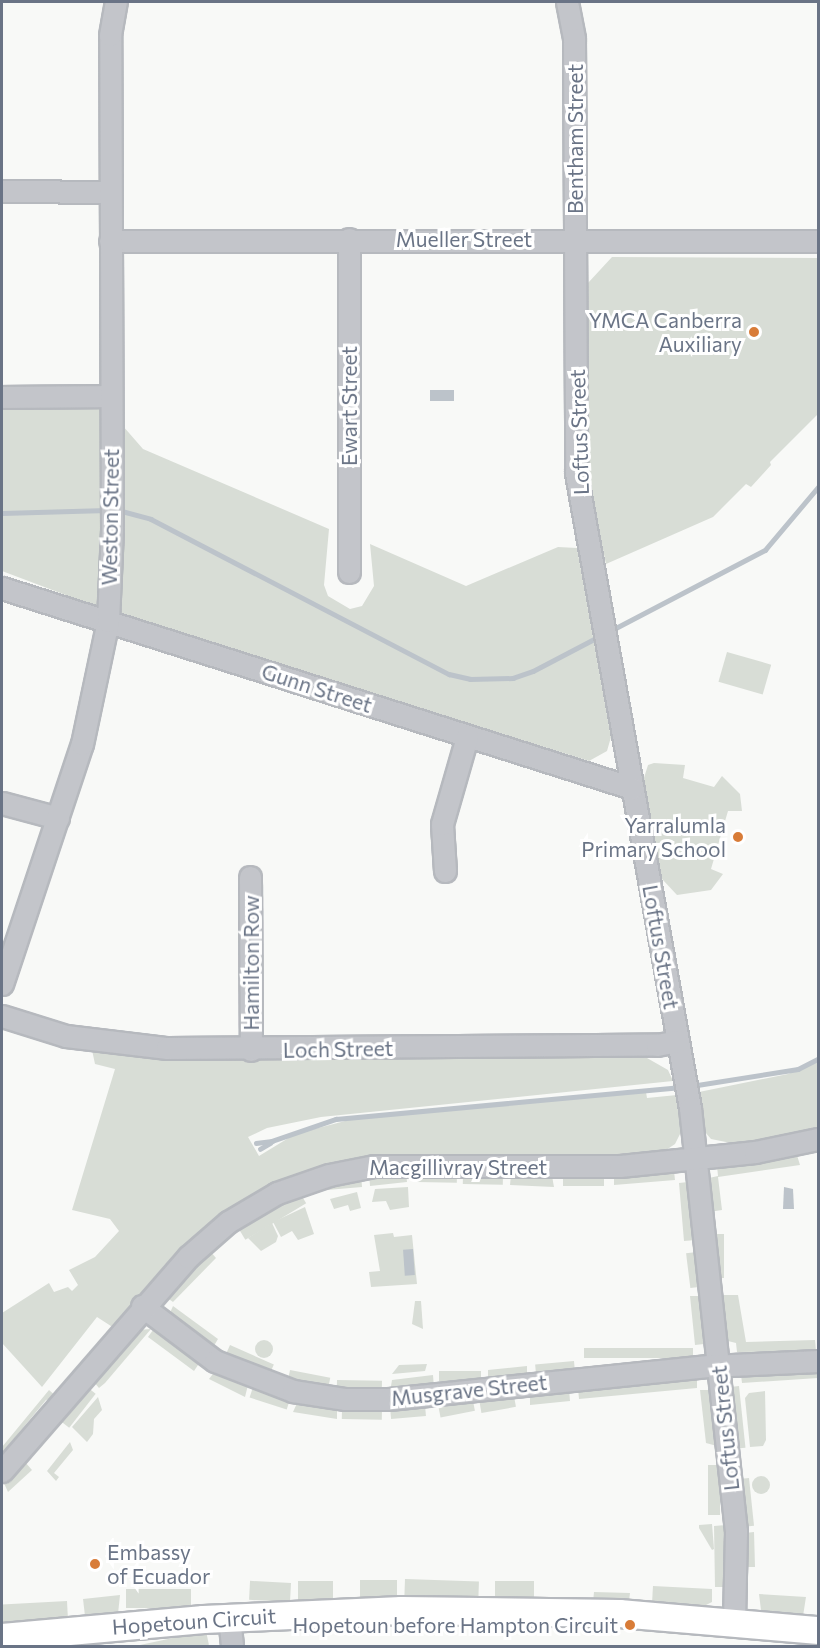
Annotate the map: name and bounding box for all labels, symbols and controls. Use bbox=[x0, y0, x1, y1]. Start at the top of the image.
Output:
street label: Bentham Street bbox=[562, 64, 588, 214]
street label: Mueller Street bbox=[396, 226, 532, 252]
place label: YMCA Canberra Auxiliary bbox=[588, 307, 742, 357]
marker: YMCA Canberra Auxiliary bbox=[747, 325, 761, 339]
street label: Ewart Street bbox=[336, 346, 362, 466]
street label: Loftus Street bbox=[564, 369, 594, 495]
street label: Weston Street bbox=[96, 448, 124, 586]
street label: Gunn Street bbox=[259, 658, 375, 718]
place label: Yarralumla Primary School bbox=[581, 812, 726, 862]
marker: Yarralumla Primary School bbox=[731, 830, 745, 844]
street label: Loftus Street bbox=[638, 883, 684, 1011]
street label: Hamilton Row bbox=[238, 895, 264, 1031]
street label: Loch Street bbox=[283, 1035, 393, 1063]
street label: Macgillivray Street bbox=[369, 1154, 547, 1180]
street label: Loftus Street bbox=[706, 1364, 744, 1492]
street label: Musgrave Street bbox=[390, 1369, 548, 1411]
place label: Embassy of Ecuador bbox=[107, 1539, 210, 1589]
marker: Embassy of Ecuador bbox=[88, 1557, 102, 1571]
street label: Hopetoun Circuit bbox=[111, 1603, 277, 1639]
place label: Hopetoun before Hampton Circuit bbox=[292, 1612, 618, 1638]
marker: Hopetoun before Hampton Circuit bbox=[623, 1618, 637, 1632]

